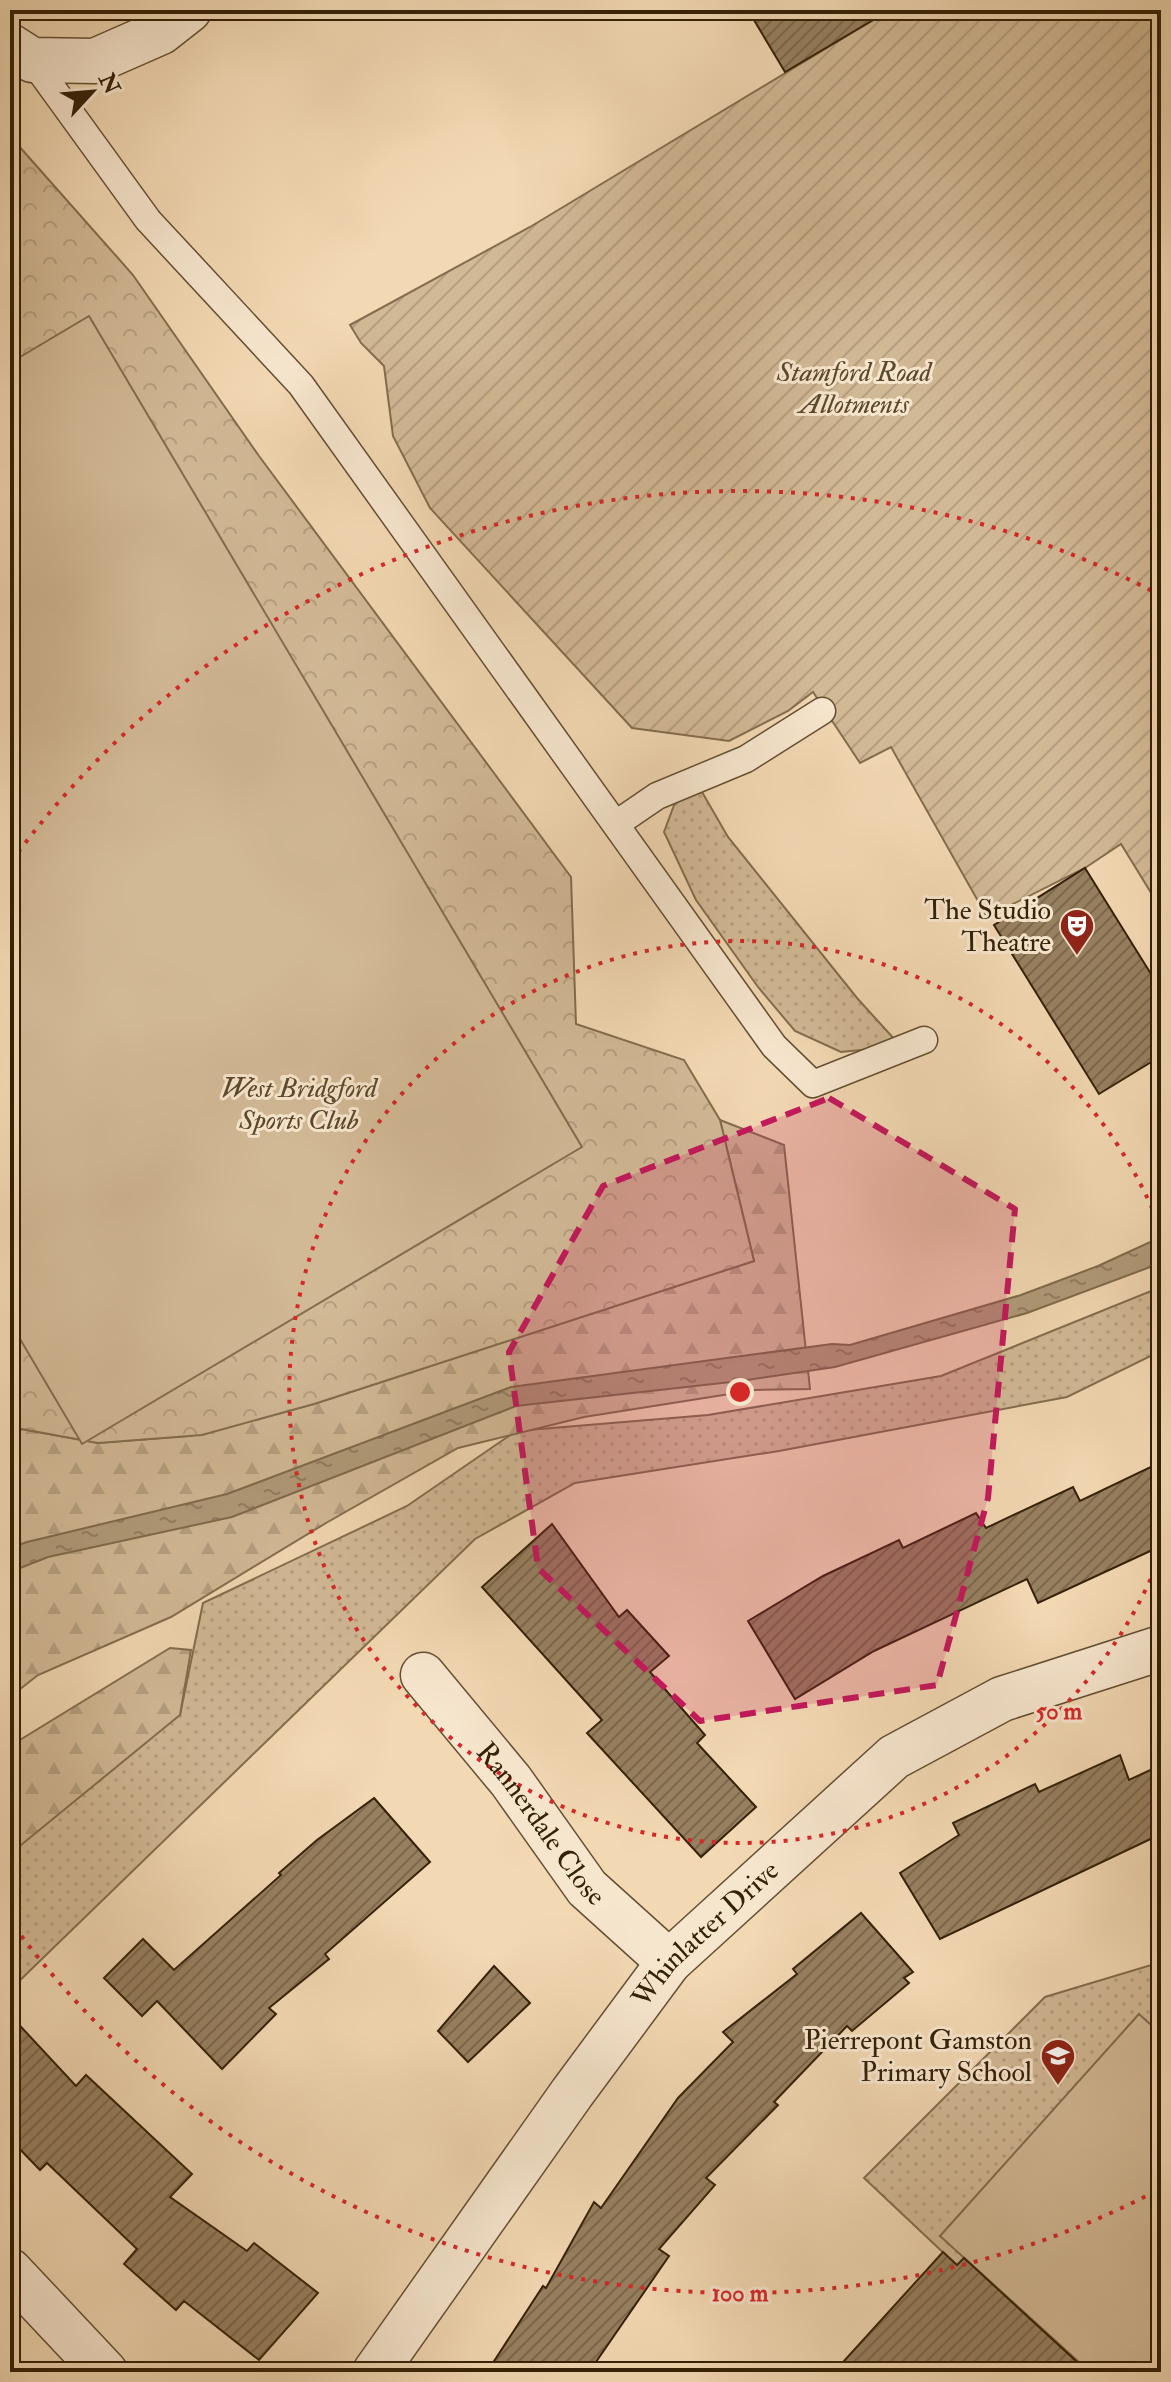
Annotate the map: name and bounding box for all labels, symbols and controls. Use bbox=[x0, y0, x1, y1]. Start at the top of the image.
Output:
north arrow bbox=[52, 52, 132, 132]
text: N bbox=[92, 68, 126, 99]
park label: Stamford Road Allotments bbox=[776, 355, 933, 422]
place label: The Studio Theatre bbox=[924, 893, 1051, 960]
theatre icon: The Studio Theatre bbox=[1058, 907, 1096, 957]
park label: West Bridgford Sports Club bbox=[221, 1071, 379, 1138]
centre of rings bbox=[726, 1378, 754, 1406]
text: 50 m bbox=[1036, 1696, 1083, 1727]
street label: Rannerdale Close bbox=[469, 1735, 613, 1913]
street label: Whinlatter Drive bbox=[624, 1853, 786, 2015]
place label: Pierrepont Gamston Primary School bbox=[804, 2023, 1032, 2090]
school or university icon: Pierrepont Gamston Primary School bbox=[1039, 2037, 1077, 2087]
text: 100 m bbox=[712, 2278, 769, 2309]

